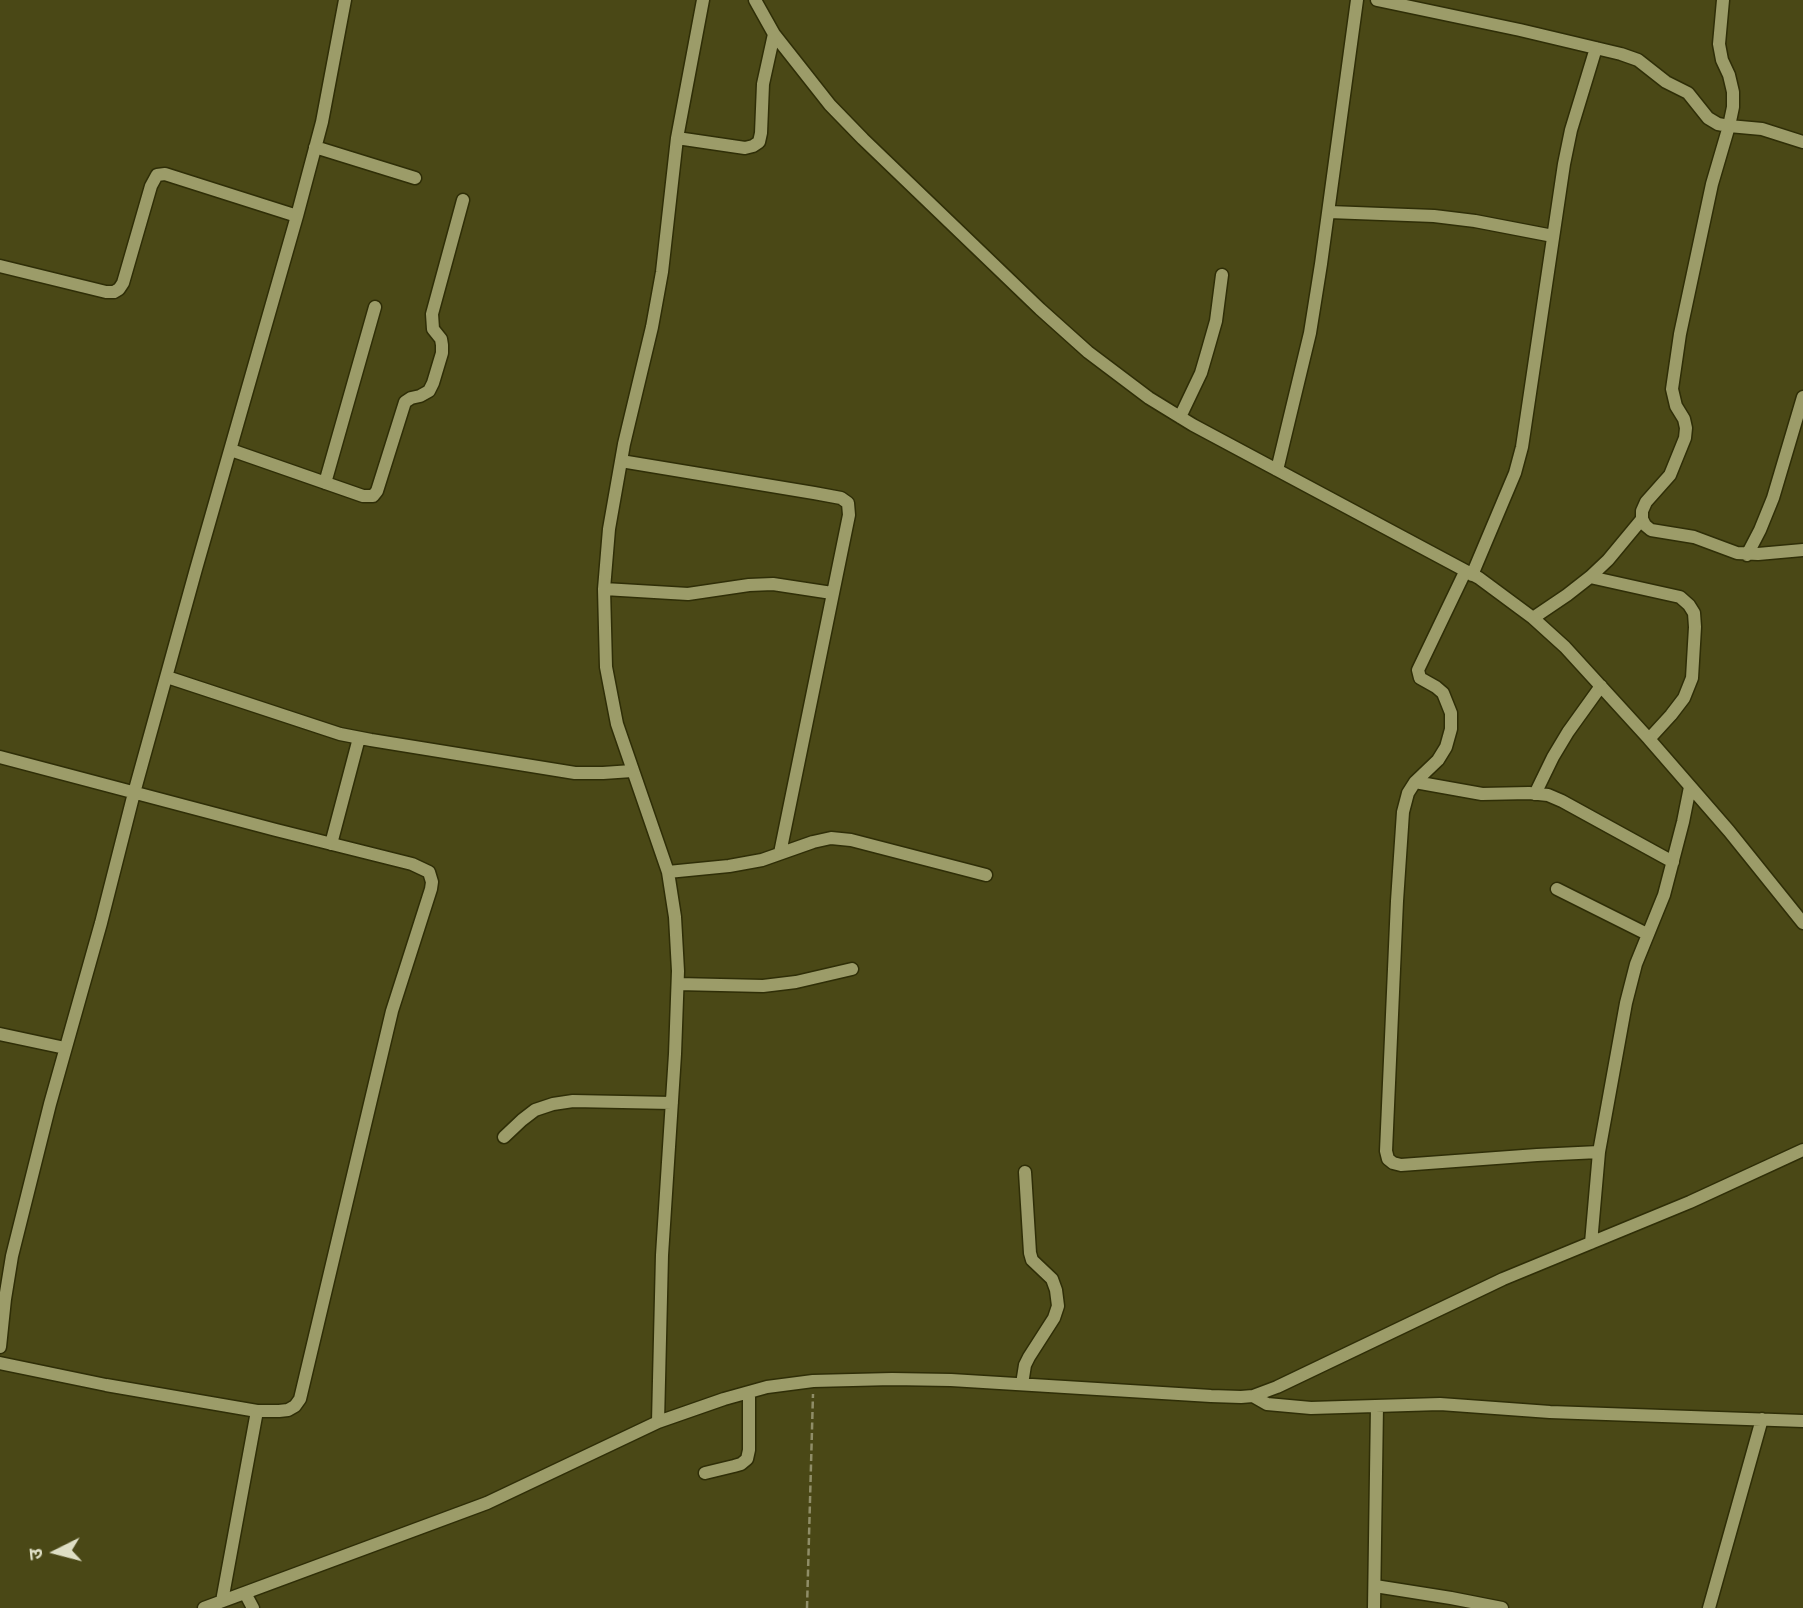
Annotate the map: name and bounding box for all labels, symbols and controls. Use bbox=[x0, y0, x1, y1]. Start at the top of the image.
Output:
north arrow bbox=[21, 1517, 91, 1587]
text: उ bbox=[23, 1548, 47, 1561]

